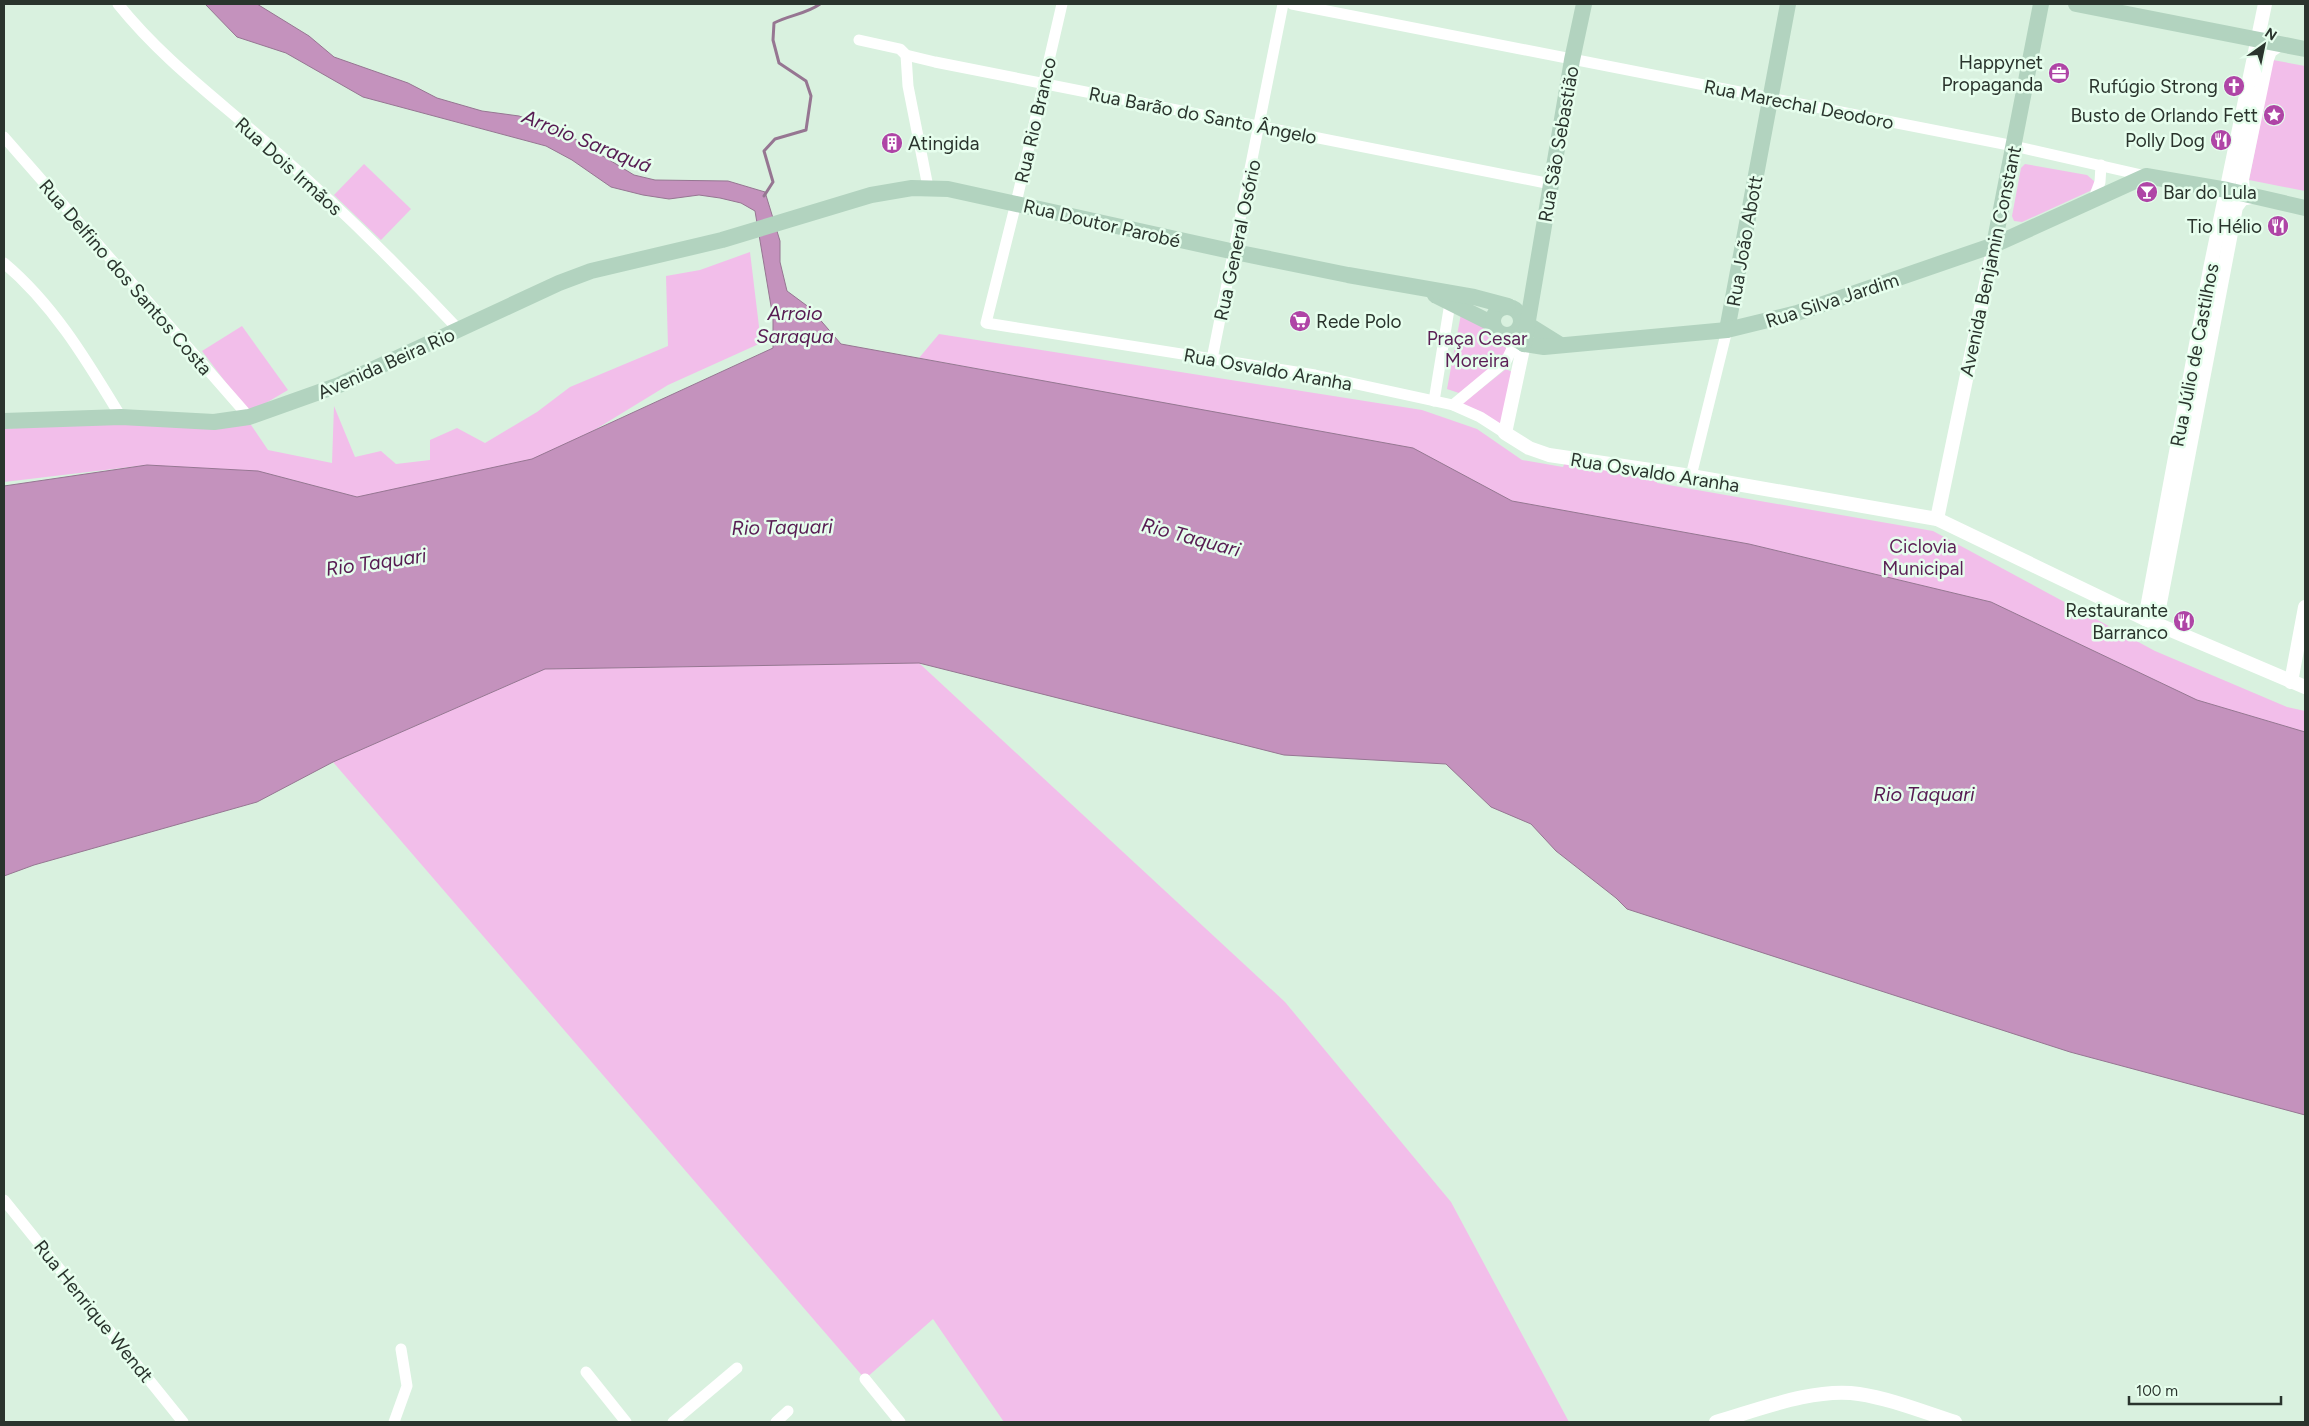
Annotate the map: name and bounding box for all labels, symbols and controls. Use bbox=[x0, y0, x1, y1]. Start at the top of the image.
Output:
north arrow bbox=[2239, 20, 2289, 70]
text: N bbox=[2262, 24, 2280, 45]
place label: Happynet Propaganda bbox=[1941, 51, 2043, 96]
street label: Rua Rio Branco bbox=[1010, 55, 1061, 185]
office icon: Happynet Propaganda bbox=[2047, 61, 2071, 85]
street label: Rua São Sebastião bbox=[1533, 64, 1584, 224]
church icon: Rufúgio Strong bbox=[2222, 74, 2246, 98]
street label: Rua Marechal Deodoro bbox=[1702, 75, 1896, 134]
place label: Rufúgio Strong bbox=[2089, 75, 2218, 98]
street label: Rua Barão do Santo Ângelo bbox=[1087, 82, 1319, 149]
place icon: Busto de Orlando Fett bbox=[2262, 103, 2286, 127]
water label: Arroio Saraquá bbox=[518, 104, 655, 178]
place label: Busto de Orlando Fett bbox=[2070, 104, 2258, 127]
street label: Rua Dois Irmãos bbox=[230, 112, 347, 221]
restaurant icon: Polly Dog bbox=[2209, 128, 2233, 152]
place label: Polly Dog bbox=[2125, 129, 2205, 152]
building icon: Atingida bbox=[880, 131, 904, 155]
place label: Atingida bbox=[908, 132, 979, 155]
street label: Avenida Benjamin Constant bbox=[1955, 144, 2026, 379]
street label: Rua General Osório bbox=[1209, 157, 1266, 323]
street label: Rua João Abott bbox=[1722, 174, 1767, 308]
street label: Rua Delfino dos Santos Costa bbox=[34, 175, 217, 380]
bar icon: Bar do Lula bbox=[2135, 180, 2159, 204]
place label: Bar do Lula bbox=[2163, 181, 2257, 204]
street label: Rua Doutor Parobé bbox=[1021, 194, 1183, 253]
restaurant icon: Tio Hélio bbox=[2266, 214, 2290, 238]
place label: Tio Hélio bbox=[2187, 215, 2262, 238]
street label: Rua Júlio de Castilhos bbox=[2165, 261, 2224, 449]
street label: Rua Silva Jardim bbox=[1763, 268, 1902, 333]
water label: Arroio Saraqua bbox=[756, 301, 834, 348]
supermarket icon: Rede Polo bbox=[1288, 309, 1312, 333]
place label: Rede Polo bbox=[1316, 310, 1402, 333]
street label: Avenida Beira Rio bbox=[314, 323, 458, 404]
park label: Praça Cesar Moreira bbox=[1427, 327, 1528, 372]
street label: Rua Osvaldo Aranha bbox=[1182, 343, 1354, 396]
street label: Rua Osvaldo Aranha bbox=[1569, 448, 1741, 497]
water label: Rio Taquari bbox=[1139, 512, 1243, 562]
water label: Rio Taquari bbox=[731, 514, 833, 540]
park label: Ciclovia Municipal bbox=[1882, 535, 1964, 580]
water label: Rio Taquari bbox=[324, 543, 428, 581]
place label: Restaurante Barranco bbox=[2065, 599, 2168, 644]
restaurant icon: Restaurante Barranco bbox=[2172, 609, 2196, 633]
water label: Rio Taquari bbox=[1873, 782, 1975, 806]
street label: Rua Henrique Wendt bbox=[29, 1236, 158, 1387]
scale bar bbox=[2129, 1374, 2282, 1406]
text: 100 m bbox=[2136, 1382, 2178, 1400]

